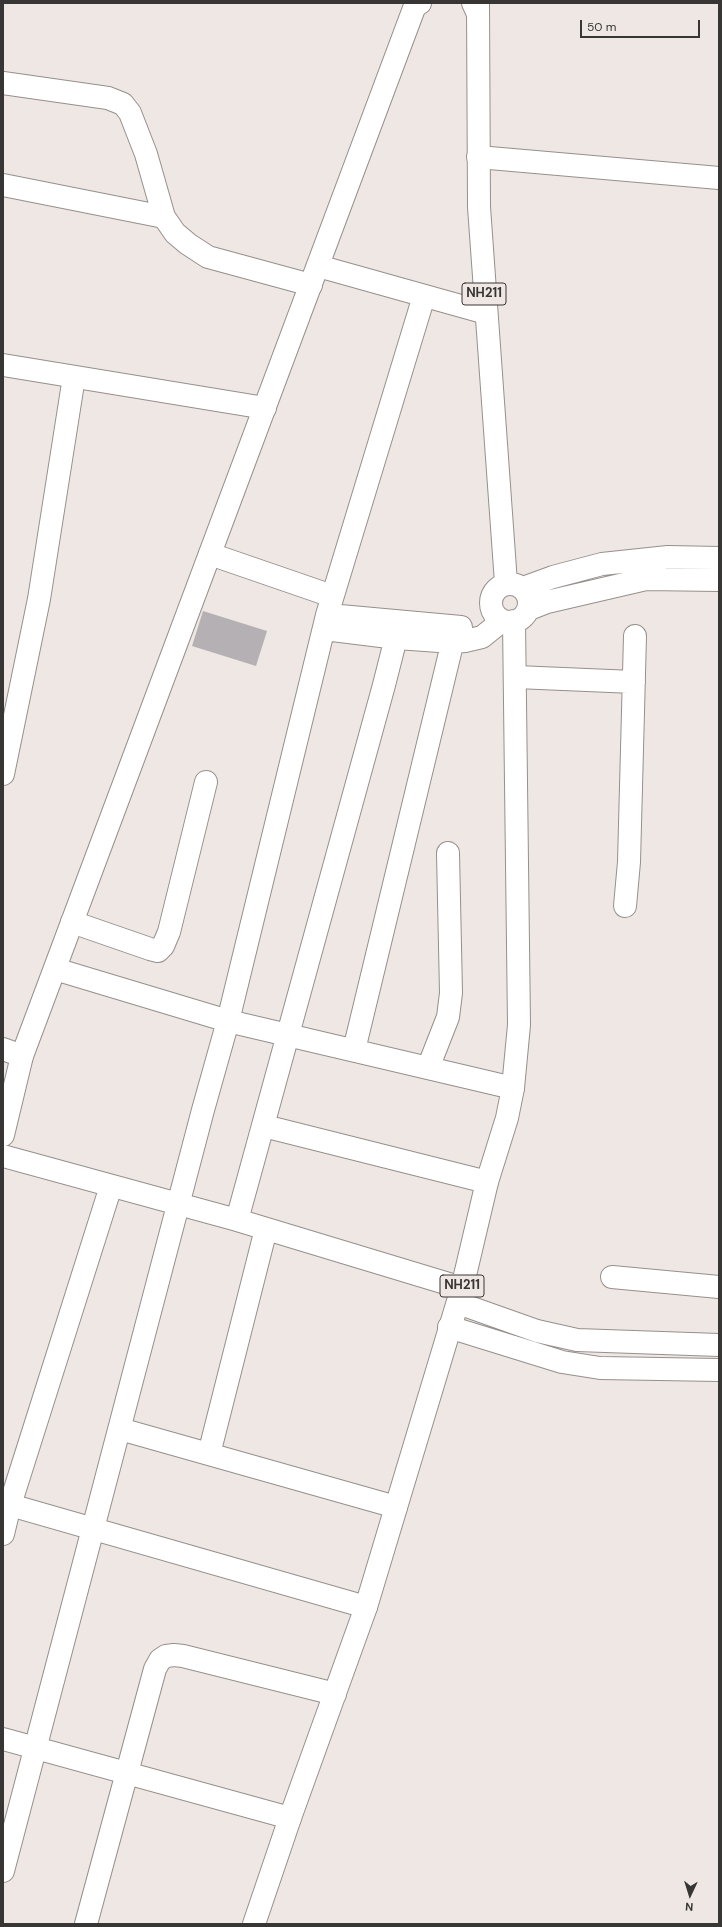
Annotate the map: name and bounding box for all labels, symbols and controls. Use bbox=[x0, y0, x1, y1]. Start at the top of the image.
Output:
scale bar bbox=[582, 12, 702, 38]
text: 50 m bbox=[587, 19, 616, 35]
road number: NH211 bbox=[462, 283, 506, 305]
road number: NH211 bbox=[440, 1275, 484, 1297]
north arrow bbox=[670, 1875, 710, 1915]
text: N bbox=[685, 1900, 694, 1914]

